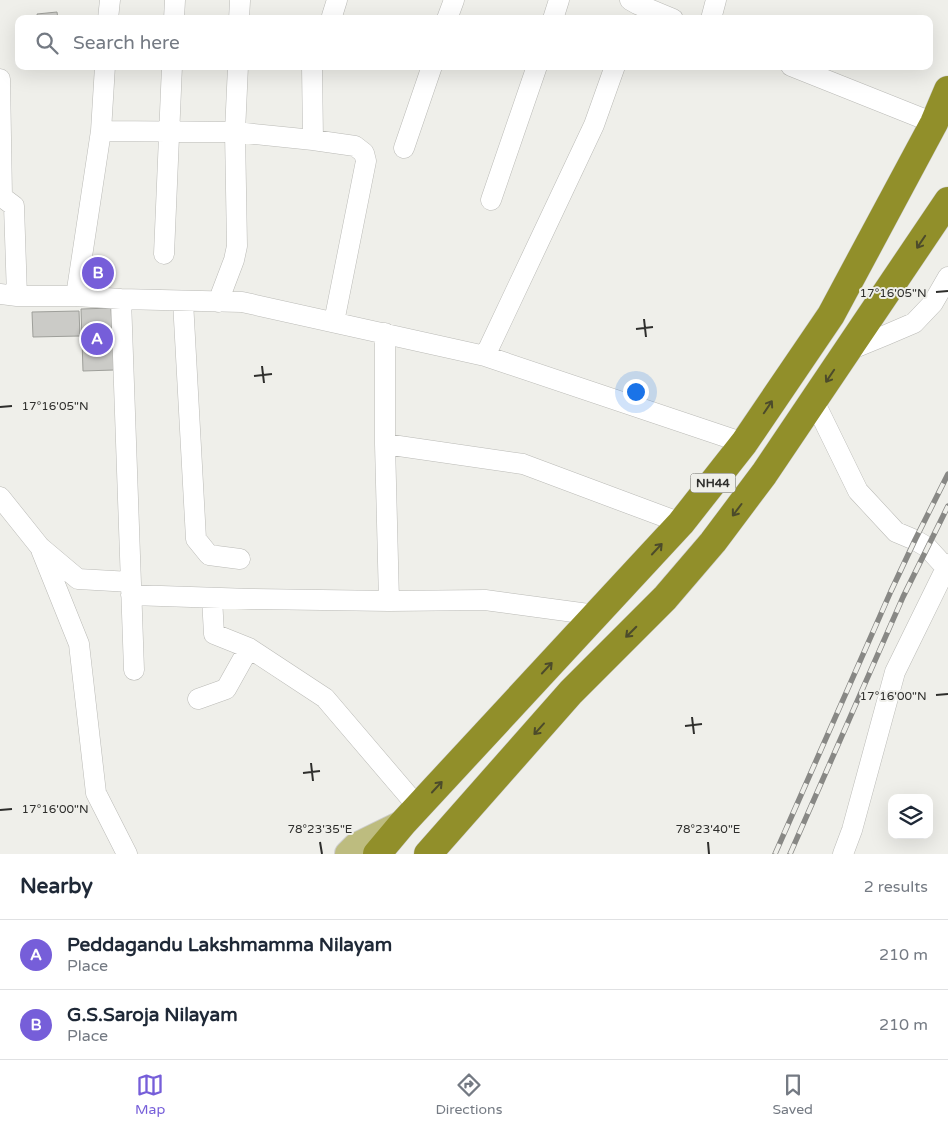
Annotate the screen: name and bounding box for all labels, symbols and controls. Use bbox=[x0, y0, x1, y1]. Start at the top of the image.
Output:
search box bbox=[15, 15, 933, 70]
icon: search bbox=[33, 29, 61, 57]
text: Search here bbox=[73, 32, 180, 54]
one-way arrow bbox=[916, 234, 926, 248]
pin: B bbox=[82, 254, 114, 292]
text: 17°16'05"N bbox=[859, 286, 927, 300]
pin: A bbox=[81, 320, 113, 358]
one-way arrow bbox=[825, 369, 835, 383]
your location bbox=[623, 379, 649, 405]
text: 17°16'05"N bbox=[21, 399, 89, 413]
one-way arrow bbox=[763, 401, 773, 415]
road number: NH44 bbox=[690, 473, 736, 492]
one-way arrow bbox=[732, 503, 742, 517]
one-way arrow bbox=[651, 542, 663, 555]
one-way arrow bbox=[625, 626, 637, 638]
one-way arrow bbox=[541, 662, 553, 674]
text: 17°16'00"N bbox=[859, 689, 927, 703]
one-way arrow bbox=[533, 722, 545, 735]
one-way arrow bbox=[431, 781, 443, 794]
map controls bbox=[888, 794, 933, 839]
button: layers bbox=[888, 794, 933, 839]
text: 17°16'00"N bbox=[21, 802, 89, 816]
text: 78°23'35"E bbox=[287, 822, 353, 836]
text: 78°23'40"E bbox=[675, 822, 741, 836]
text: Nearby bbox=[20, 874, 93, 899]
text: 2 results bbox=[864, 877, 928, 897]
text: Peddagandu Lakshmamma Nilayam bbox=[67, 934, 392, 956]
text: A bbox=[30, 945, 42, 965]
text: 210 m bbox=[879, 945, 928, 965]
text: Place bbox=[67, 956, 108, 976]
text: G.S.Saroja Nilayam bbox=[67, 1004, 238, 1026]
text: B bbox=[30, 1015, 42, 1035]
text: 210 m bbox=[879, 1015, 928, 1035]
text: Place bbox=[67, 1026, 108, 1046]
tab: Map bbox=[135, 1071, 165, 1118]
tab: Directions bbox=[435, 1071, 502, 1118]
tab: Saved bbox=[772, 1071, 813, 1118]

